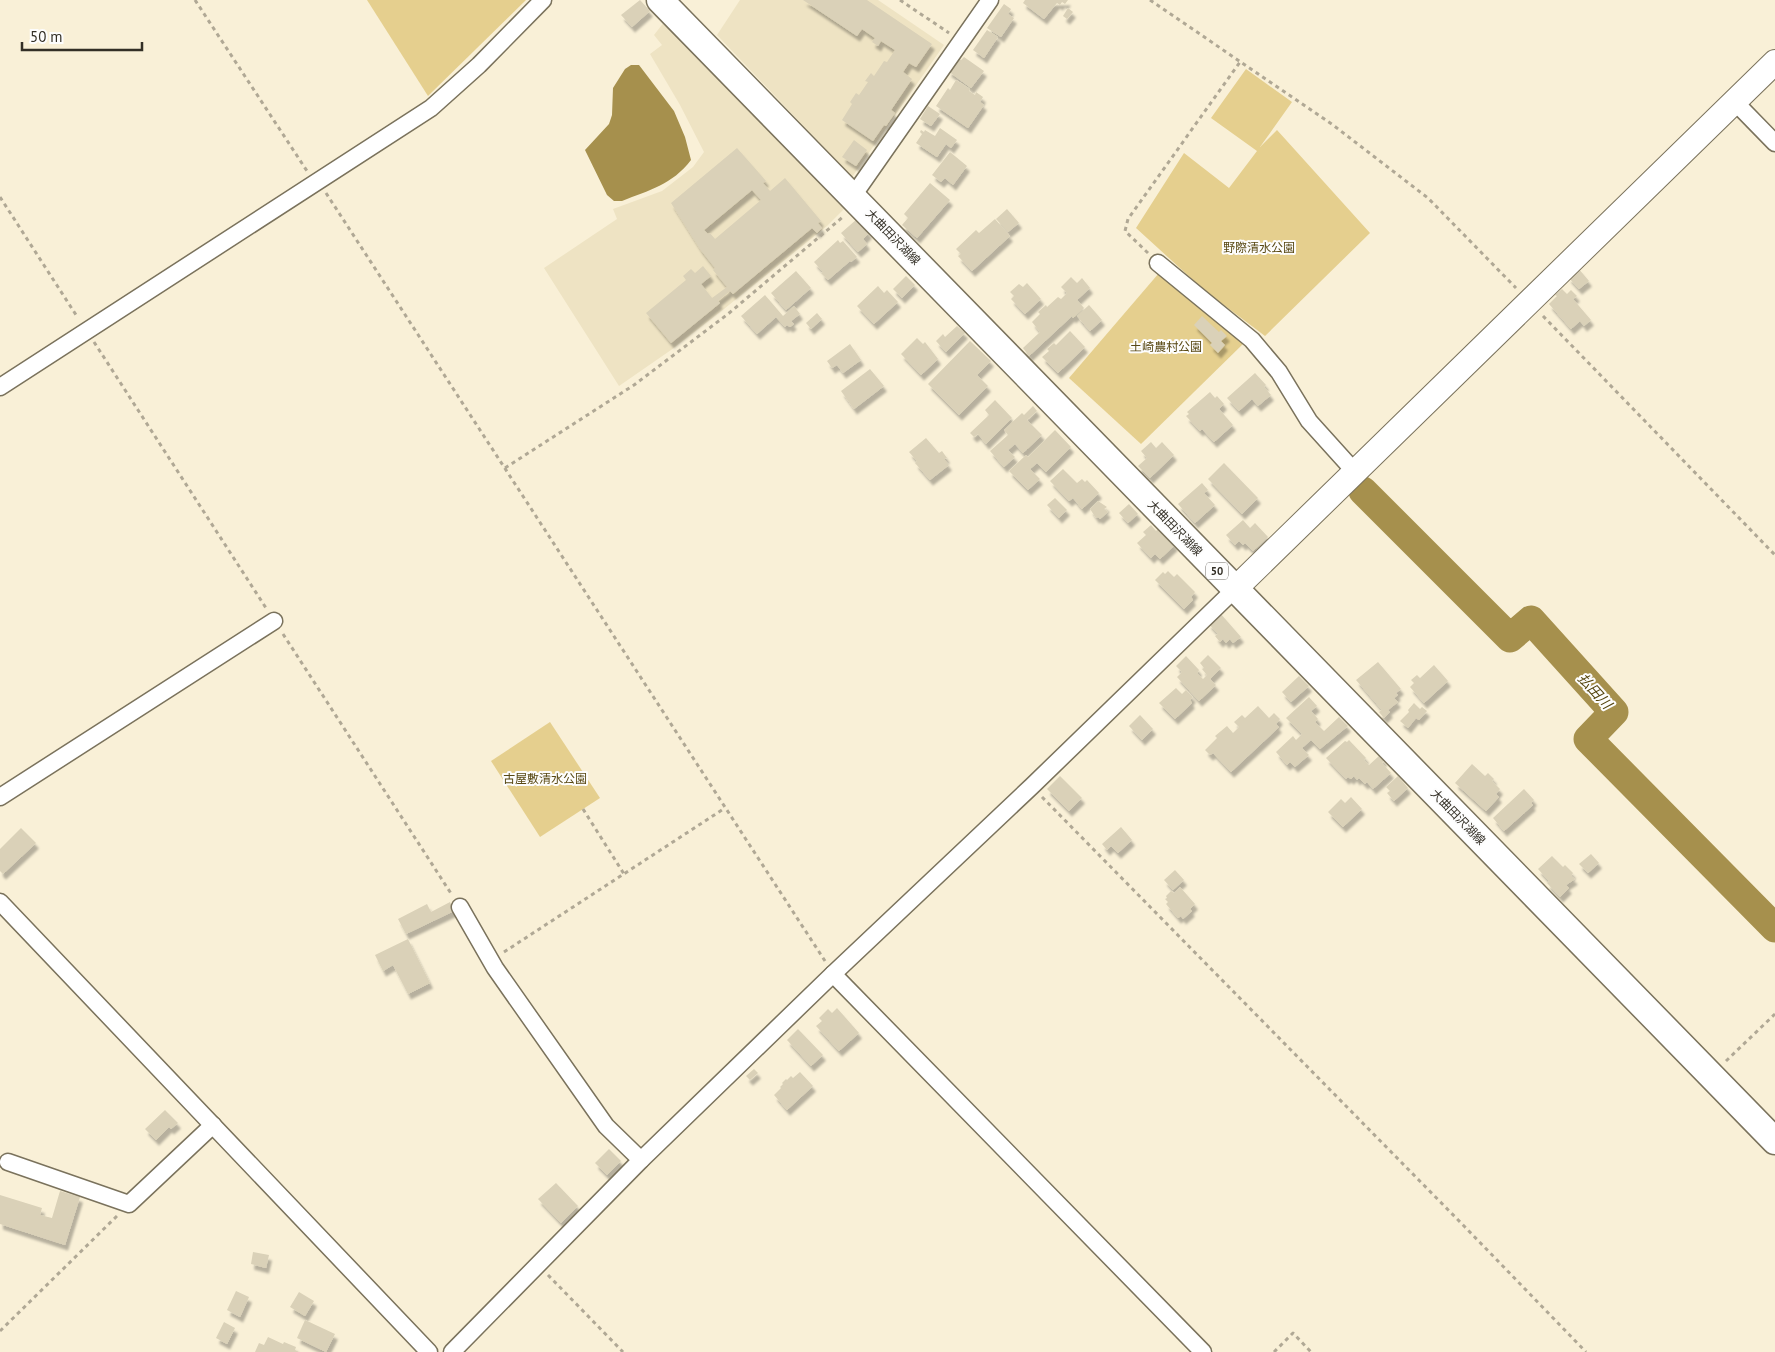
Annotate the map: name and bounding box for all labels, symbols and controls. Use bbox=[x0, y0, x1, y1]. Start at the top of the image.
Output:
scale bar bbox=[22, 20, 142, 52]
text: 50 m bbox=[30, 27, 63, 46]
street label: 大曲田沢湖線 bbox=[863, 206, 924, 268]
park label: 野際清水公園 bbox=[1223, 240, 1295, 255]
park label: 土崎農村公園 bbox=[1130, 339, 1202, 354]
street label: 大曲田沢湖線 bbox=[1145, 497, 1206, 559]
road number: 50 bbox=[1206, 562, 1228, 580]
water label: 払田川 bbox=[1574, 669, 1617, 714]
park label: 古屋敷清水公園 bbox=[503, 771, 587, 786]
street label: 大曲田沢湖線 bbox=[1428, 786, 1489, 848]

